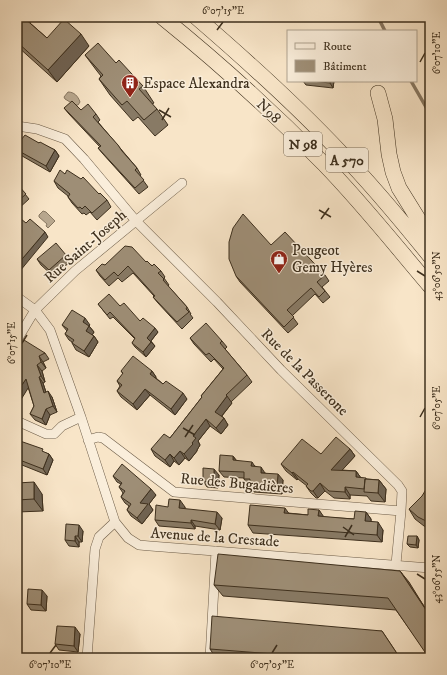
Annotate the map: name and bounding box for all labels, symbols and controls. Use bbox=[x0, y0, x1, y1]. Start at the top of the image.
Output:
text: 6°07'15"E bbox=[202, 5, 244, 17]
legend bbox=[287, 30, 417, 82]
text: 6°07'10"E bbox=[431, 32, 443, 74]
text: Route bbox=[323, 39, 351, 54]
text: Bâtiment bbox=[323, 59, 367, 74]
building icon: Espace Alexandra bbox=[120, 73, 140, 98]
place label: Espace Alexandra bbox=[143, 74, 250, 93]
street label: N98 bbox=[252, 95, 285, 128]
road number: N 98 bbox=[284, 132, 322, 156]
road number: A 570 bbox=[326, 148, 368, 172]
street label: Rue Saint-Joseph bbox=[40, 205, 130, 287]
place label: Peugeot Gemy Hyères bbox=[292, 241, 373, 277]
shop icon: Peugeot Gemy Hyères bbox=[269, 249, 289, 274]
text: 43°06'50"N bbox=[431, 251, 443, 301]
text: 6°07'15"E bbox=[6, 322, 18, 364]
street label: Rue de la Passerone bbox=[257, 325, 352, 420]
text: 6°07'05"E bbox=[431, 386, 443, 430]
street label: Rue des Bugadières bbox=[180, 469, 294, 498]
street label: Avenue de la Crestade bbox=[150, 524, 280, 551]
text: 43°06'55"N bbox=[431, 555, 443, 603]
text: 6°07'10"E bbox=[29, 659, 71, 671]
text: 6°07'05"E bbox=[250, 659, 294, 671]

